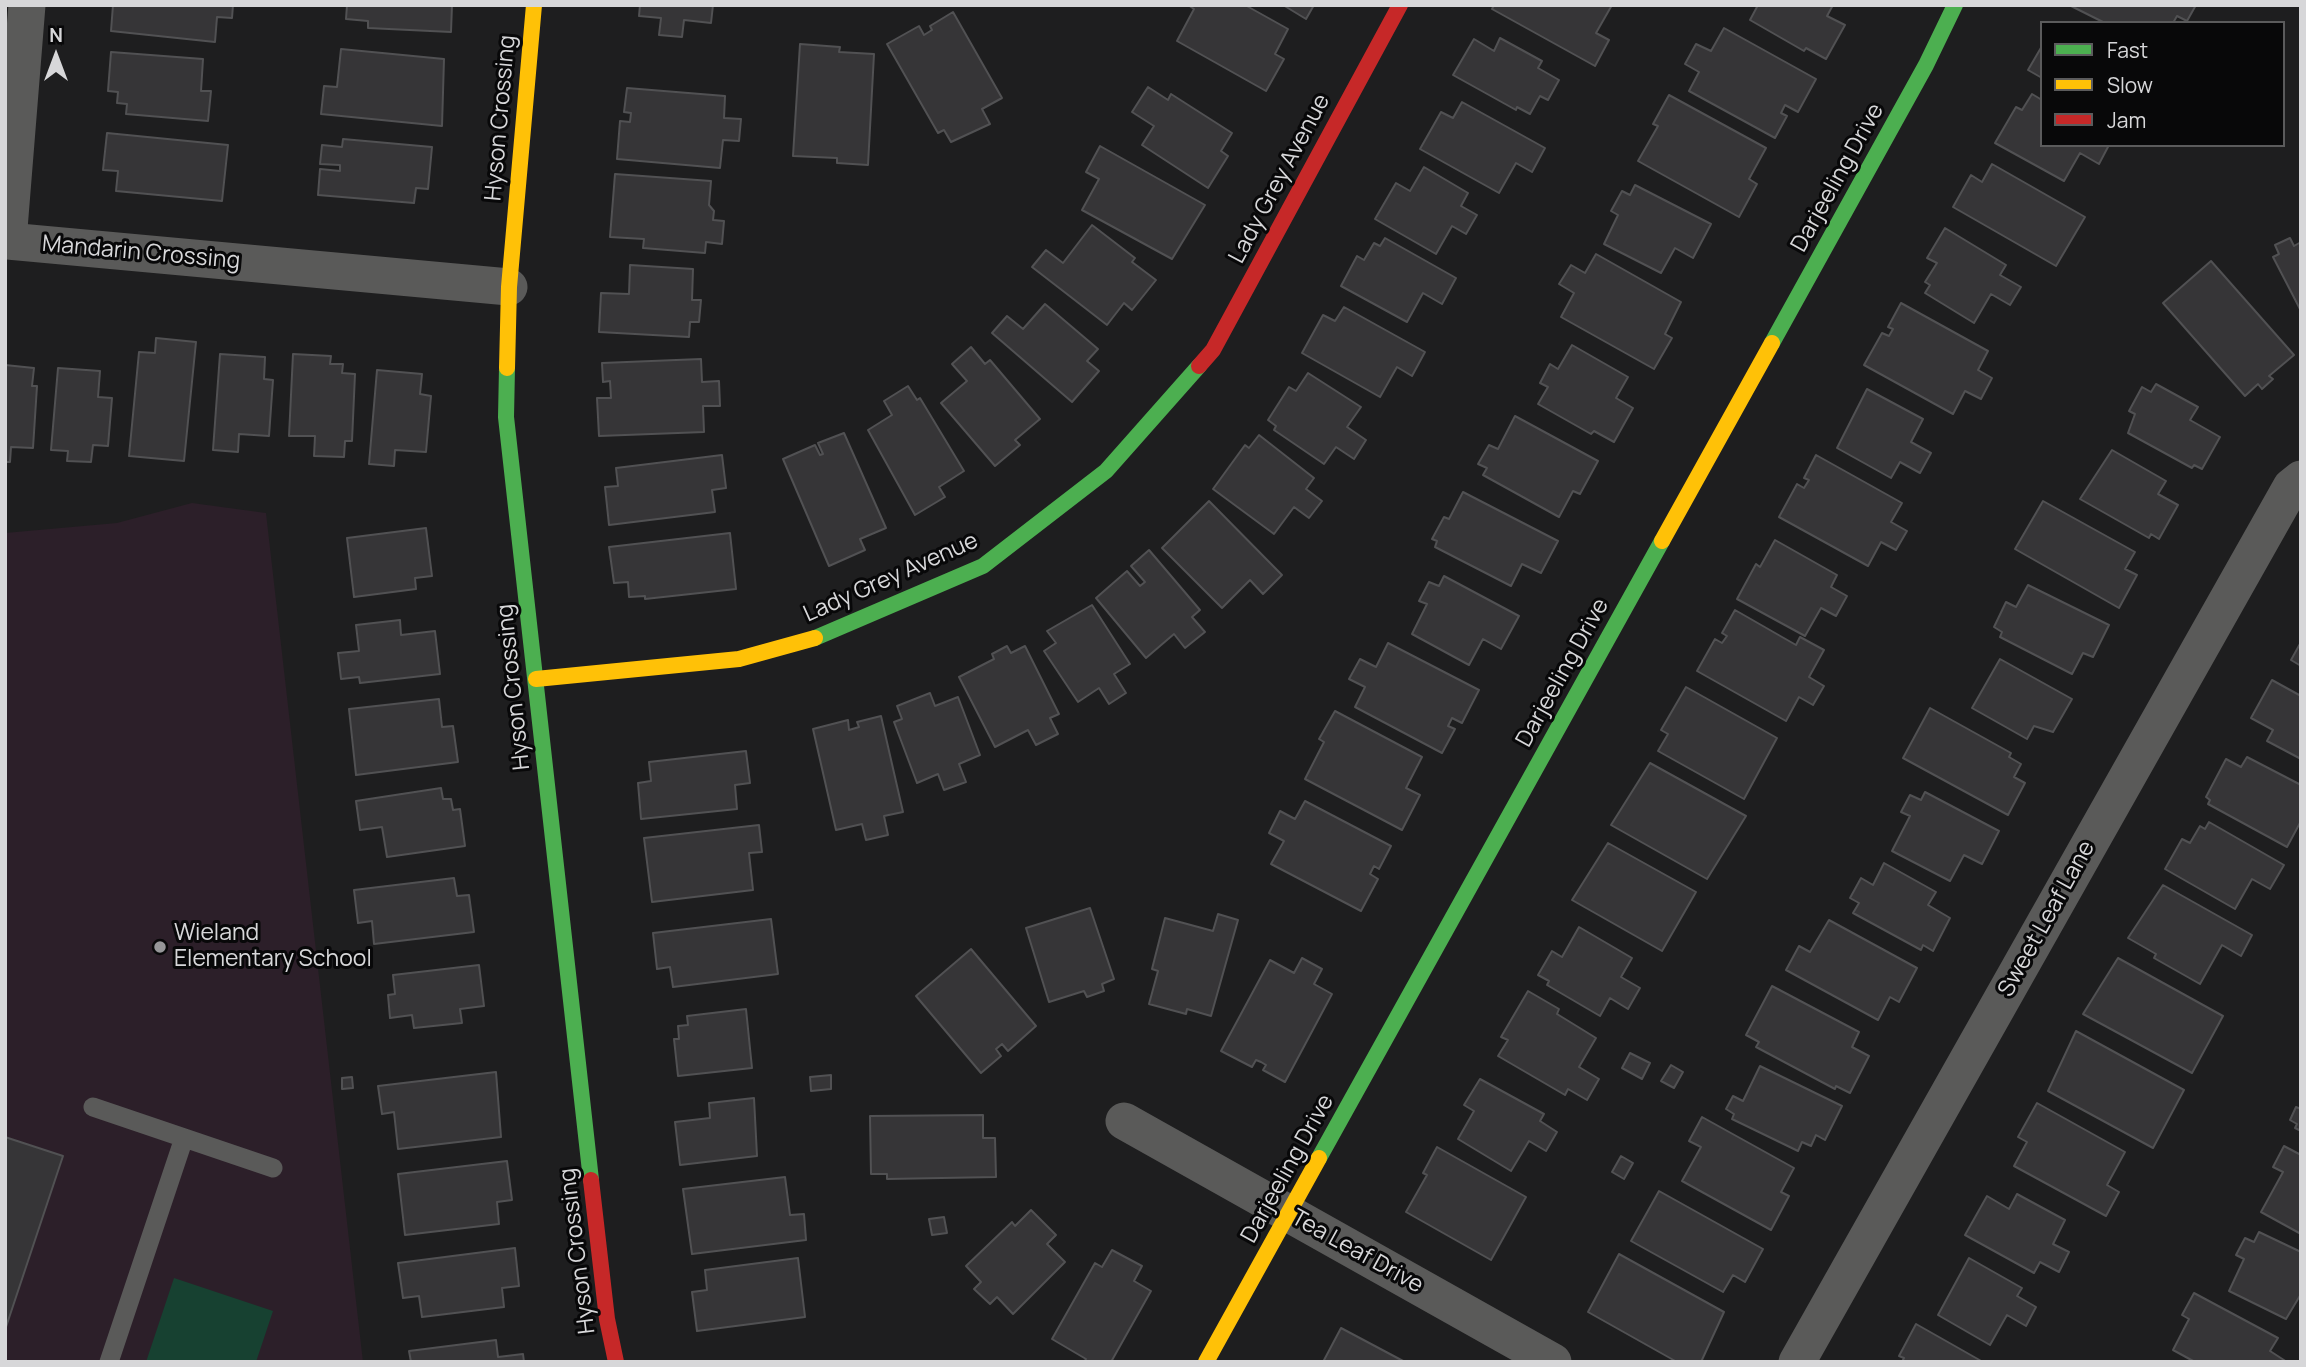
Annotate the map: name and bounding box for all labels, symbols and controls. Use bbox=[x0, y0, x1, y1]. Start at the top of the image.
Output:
north arrow bbox=[21, 21, 91, 91]
legend bbox=[2040, 21, 2285, 147]
text: N bbox=[49, 22, 63, 48]
street label: Hyson Crossing bbox=[480, 34, 522, 202]
text: Fast bbox=[2107, 36, 2148, 64]
text: Slow bbox=[2107, 71, 2153, 99]
street label: Lady Grey Avenue bbox=[1224, 90, 1336, 268]
street label: Darjeeling Drive bbox=[1786, 99, 1890, 257]
text: Jam bbox=[2107, 106, 2146, 134]
street label: Mandarin Crossing bbox=[41, 231, 241, 275]
street label: Lady Grey Avenue bbox=[800, 527, 982, 629]
street label: Darjeeling Drive bbox=[1511, 594, 1615, 752]
street label: Hyson Crossing bbox=[492, 603, 536, 771]
street label: Sweet Leaf Lane bbox=[1993, 836, 2101, 1002]
place label: Wieland Elementary School bbox=[174, 920, 372, 974]
marker: Wieland Elementary School bbox=[152, 939, 168, 955]
street label: Darjeeling Drive bbox=[1236, 1090, 1340, 1248]
street label: Hyson Crossing bbox=[554, 1167, 602, 1335]
street label: Tea Leaf Drive bbox=[1286, 1204, 1428, 1300]

